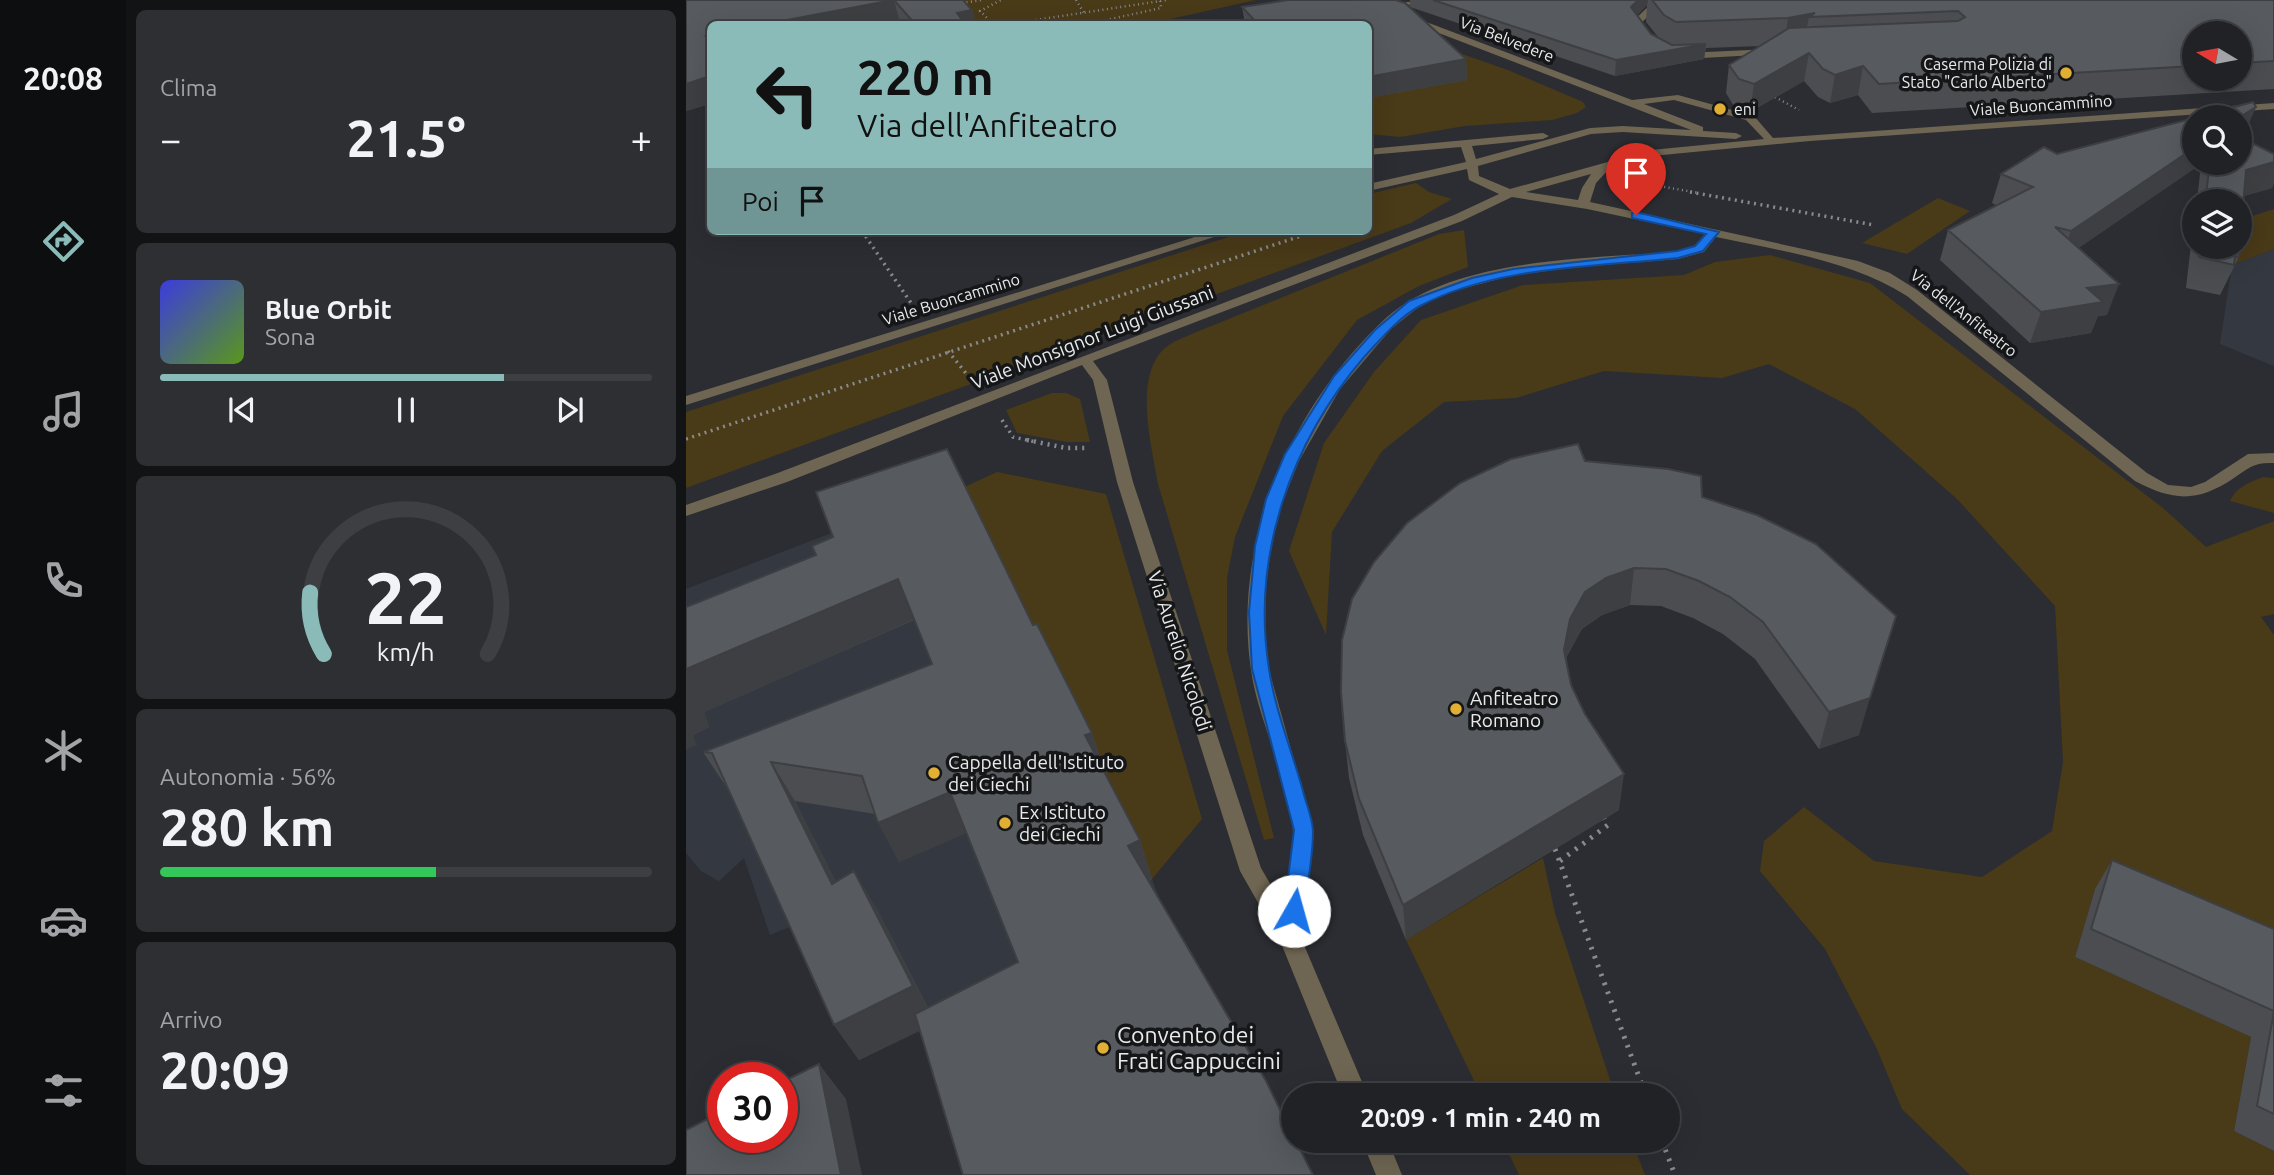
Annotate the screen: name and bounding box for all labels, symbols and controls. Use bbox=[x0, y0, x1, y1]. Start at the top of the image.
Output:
street label: Via Belvedere bbox=[1457, 13, 1557, 65]
north arrow bbox=[2182, 21, 2252, 91]
map controls bbox=[2182, 21, 2252, 259]
icon: left bbox=[742, 49, 833, 140]
text: 220 m bbox=[857, 49, 994, 104]
place label: Caserma Polizia di Stato "Carlo Alberto" bbox=[1902, 55, 2052, 91]
text: 20:08 bbox=[23, 60, 103, 96]
marker: Caserma Polizia di Stato "Carlo Alberto" bbox=[2058, 65, 2074, 81]
text: Clima bbox=[160, 75, 217, 100]
street label: Viale Buoncammino bbox=[1969, 91, 2113, 119]
place label: eni bbox=[1734, 100, 1756, 118]
marker: eni bbox=[1712, 101, 1728, 117]
button: search bbox=[2182, 105, 2252, 175]
text: Via dell'Anfiteatro bbox=[857, 107, 1118, 143]
text: 21.5° bbox=[346, 109, 466, 167]
text: − bbox=[160, 118, 181, 160]
text: + bbox=[631, 118, 652, 160]
pin bbox=[1606, 143, 1666, 215]
icon: arrive bbox=[1617, 154, 1655, 192]
icon: arrive bbox=[793, 182, 831, 220]
text: Poi bbox=[742, 187, 779, 216]
button: layers bbox=[2182, 189, 2252, 259]
icon: directions bbox=[39, 217, 88, 266]
street label: Via dell'Anfiteatro bbox=[1907, 266, 2021, 360]
street label: Viale Buoncammino bbox=[880, 270, 1022, 328]
street label: Viale Monsignor Luigi Giussani bbox=[968, 281, 1216, 393]
text: Blue Orbit bbox=[265, 295, 392, 324]
text: Sona bbox=[265, 324, 315, 349]
icon: music bbox=[39, 387, 88, 436]
icon: previous bbox=[223, 391, 261, 429]
icon: pause bbox=[387, 391, 425, 429]
icon: next bbox=[551, 391, 589, 429]
icon: phone bbox=[39, 556, 88, 605]
text: 22 bbox=[365, 556, 447, 638]
street label: Via Aurelio Nicolodi bbox=[1144, 568, 1216, 734]
text: km/h bbox=[377, 637, 435, 665]
place label: Anfiteatro Romano bbox=[1470, 687, 1559, 731]
marker: Anfiteatro Romano bbox=[1448, 701, 1464, 717]
icon: climate bbox=[39, 726, 88, 775]
place label: Cappella dell'Istituto dei Ciechi bbox=[948, 751, 1124, 795]
text: Autonomia · 56% bbox=[160, 764, 336, 789]
marker: Cappella dell'Istituto dei Ciechi bbox=[926, 765, 942, 781]
text: 280 km bbox=[160, 798, 334, 856]
place label: Ex Istituto dei Ciechi bbox=[1019, 801, 1106, 845]
marker: Ex Istituto dei Ciechi bbox=[997, 815, 1013, 831]
position arrow bbox=[1257, 874, 1331, 948]
icon: car bbox=[39, 896, 88, 945]
text: Arrivo bbox=[160, 1007, 223, 1032]
place label: Convento dei Frati Cappuccini bbox=[1117, 1022, 1281, 1073]
marker: Convento dei Frati Cappuccini bbox=[1095, 1040, 1111, 1056]
text: 20:09 bbox=[160, 1041, 290, 1099]
speed limit sign: 30 bbox=[707, 1062, 798, 1153]
icon: filters bbox=[39, 1066, 88, 1115]
text: 20:09 · 1 min · 240 m bbox=[1360, 1103, 1601, 1132]

